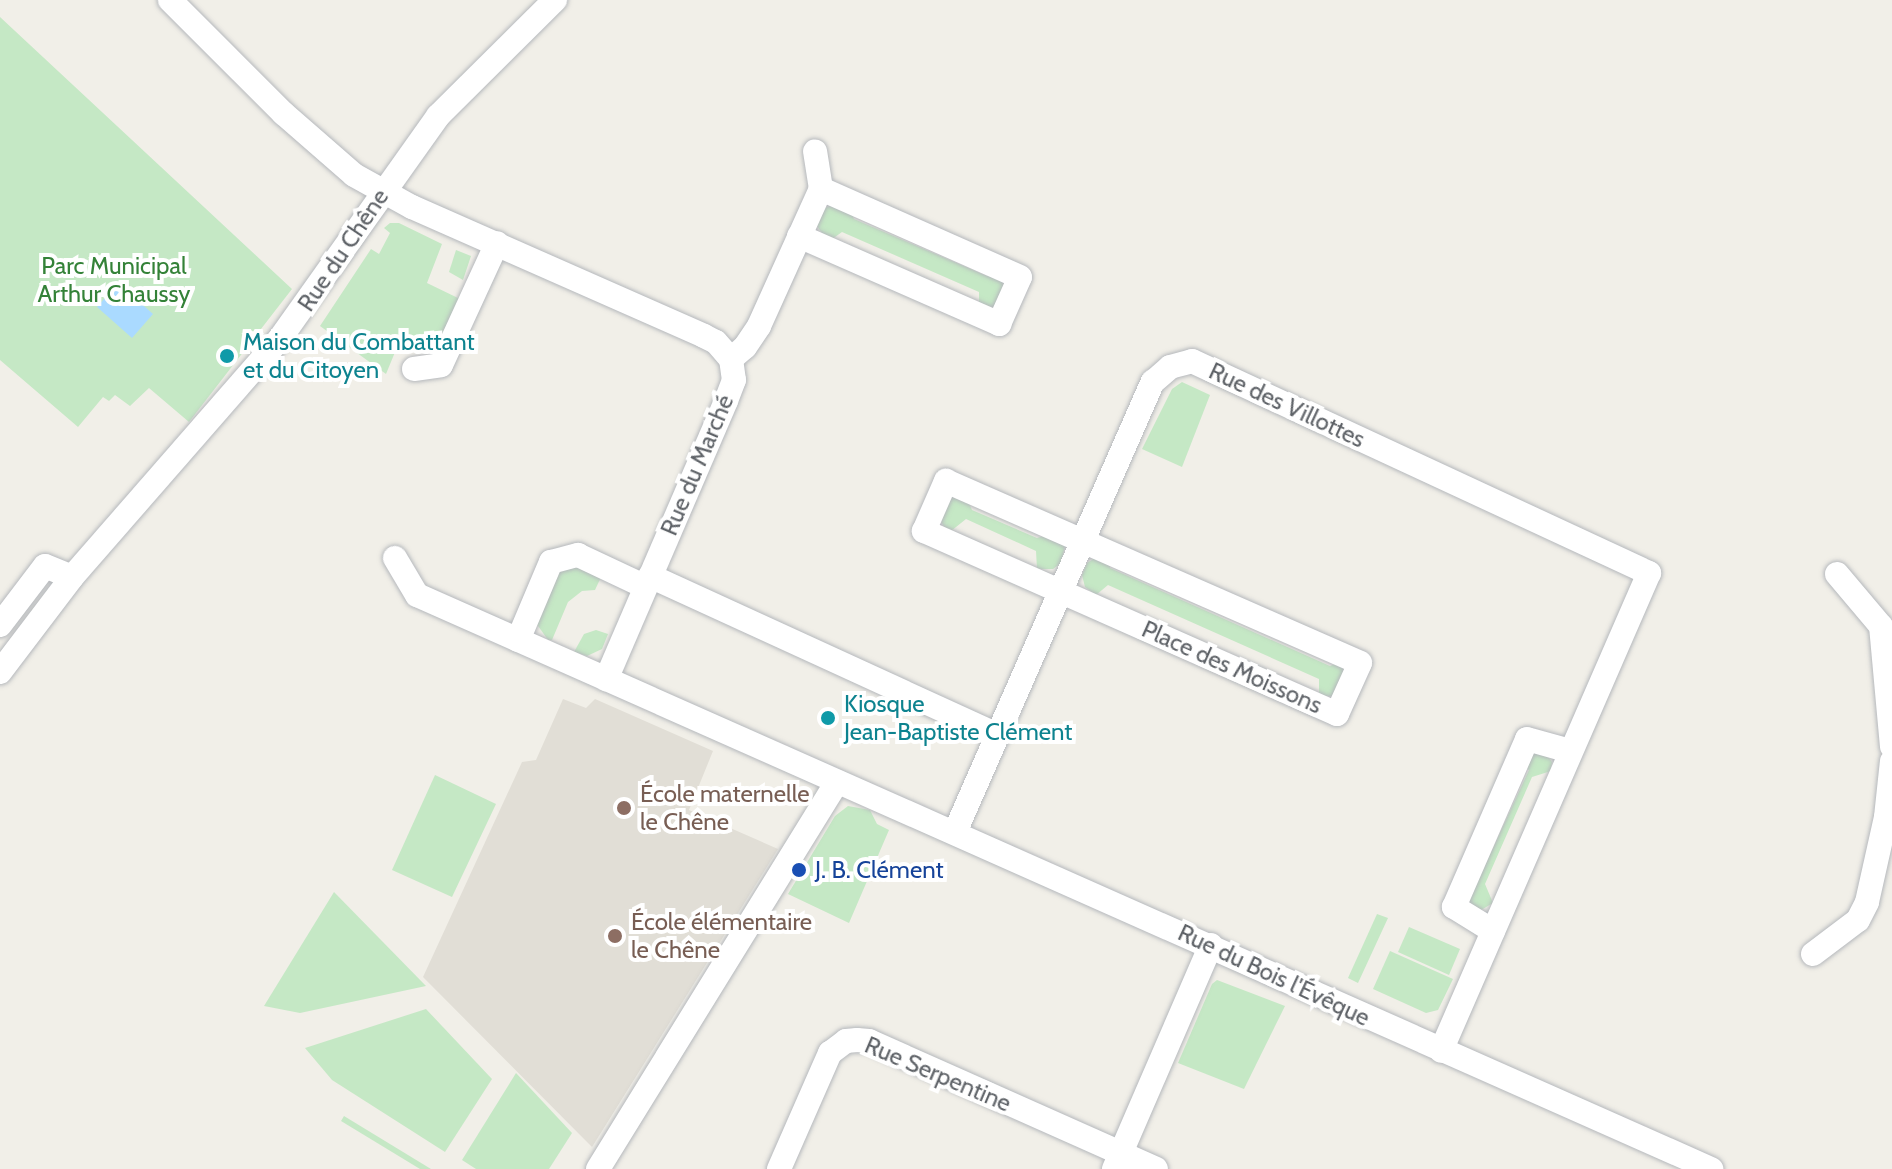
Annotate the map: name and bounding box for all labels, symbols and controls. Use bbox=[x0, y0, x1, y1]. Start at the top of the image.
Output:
street label: Rue du Chêne bbox=[291, 183, 395, 317]
park label: Parc Municipal Arthur Chaussy bbox=[38, 252, 190, 308]
place label: Maison du Combattant et du Citoyen bbox=[243, 328, 475, 384]
marker: Maison du Combattant et du Citoyen bbox=[218, 347, 236, 365]
street label: Rue des Villottes bbox=[1204, 356, 1370, 454]
street label: Rue du Marché bbox=[654, 390, 740, 540]
street label: Place des Moissons bbox=[1137, 614, 1327, 720]
place label: Kiosque Jean-Baptiste Clément bbox=[844, 690, 1072, 746]
marker: Kiosque Jean-Baptiste Clément bbox=[819, 709, 837, 727]
place label: École maternelle le Chêne bbox=[640, 780, 809, 836]
marker: École maternelle le Chêne bbox=[615, 799, 633, 817]
place label: J. B. Clément bbox=[815, 856, 943, 884]
marker: J. B. Clément bbox=[790, 861, 808, 879]
place label: École élémentaire le Chêne bbox=[631, 908, 812, 964]
street label: Rue du Bois l'Évêque bbox=[1174, 918, 1374, 1032]
marker: École élémentaire le Chêne bbox=[606, 927, 624, 945]
street label: Rue Serpentine bbox=[861, 1030, 1015, 1118]

